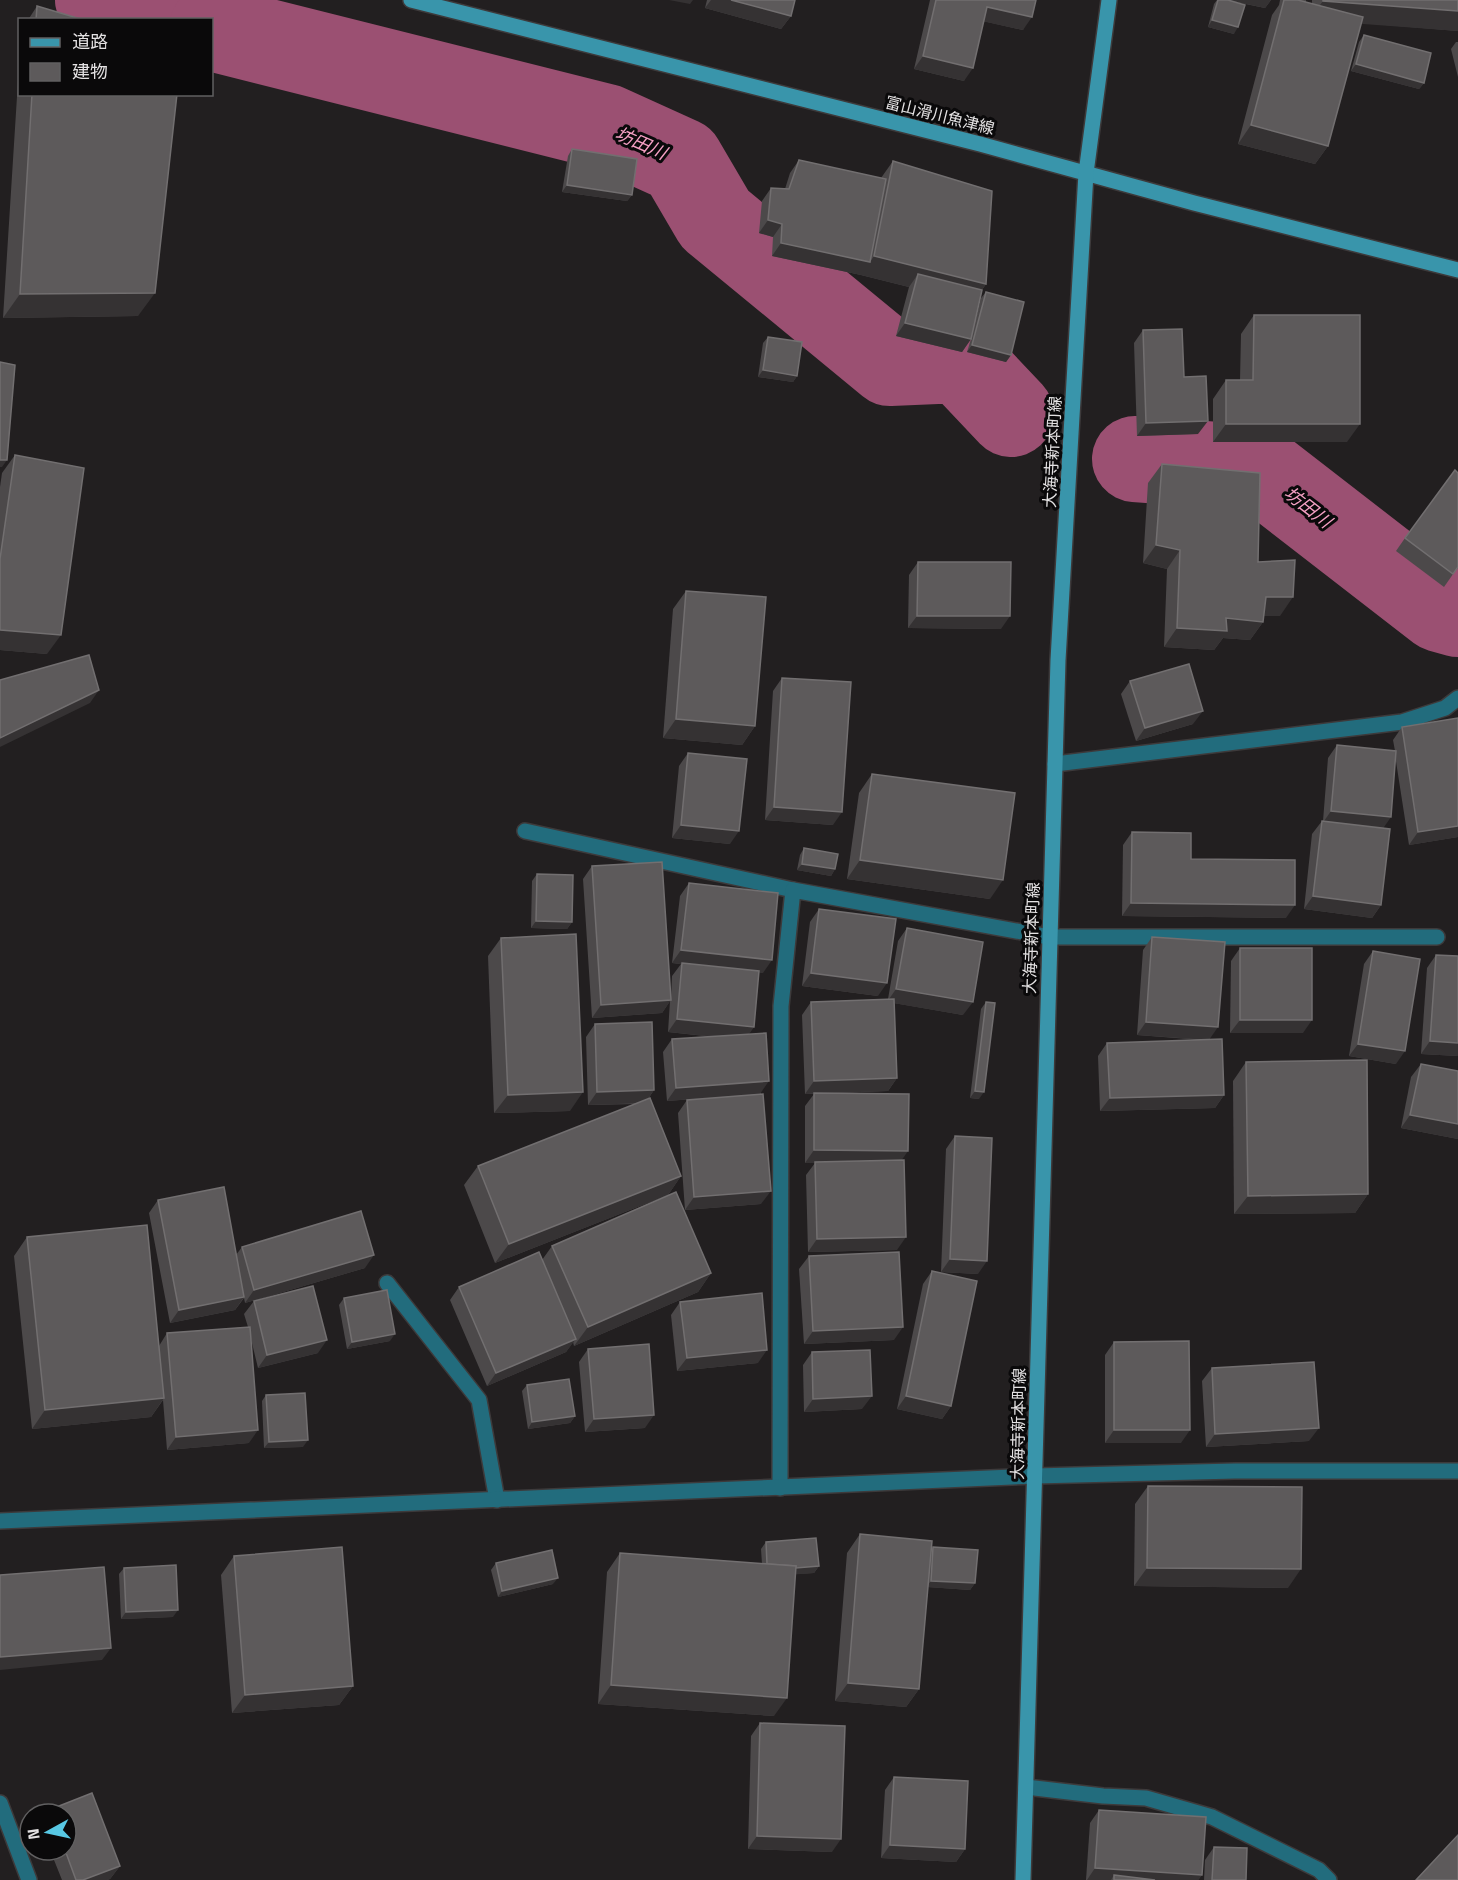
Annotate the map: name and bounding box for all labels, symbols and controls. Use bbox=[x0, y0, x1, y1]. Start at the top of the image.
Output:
legend bbox=[18, 18, 213, 96]
text: 道路 bbox=[72, 28, 108, 55]
text: 建物 bbox=[72, 58, 108, 85]
street label: 富山滑川魚津線 bbox=[883, 90, 997, 140]
water label: 坊田川 bbox=[611, 120, 673, 167]
street label: 大海寺新本町線 bbox=[1037, 395, 1067, 509]
water label: 坊田川 bbox=[1278, 480, 1339, 535]
street label: 大海寺新本町線 bbox=[1017, 882, 1045, 994]
street label: 大海寺新本町線 bbox=[1005, 1368, 1031, 1480]
north arrow bbox=[18, 1802, 78, 1862]
text: N bbox=[20, 1827, 46, 1841]

